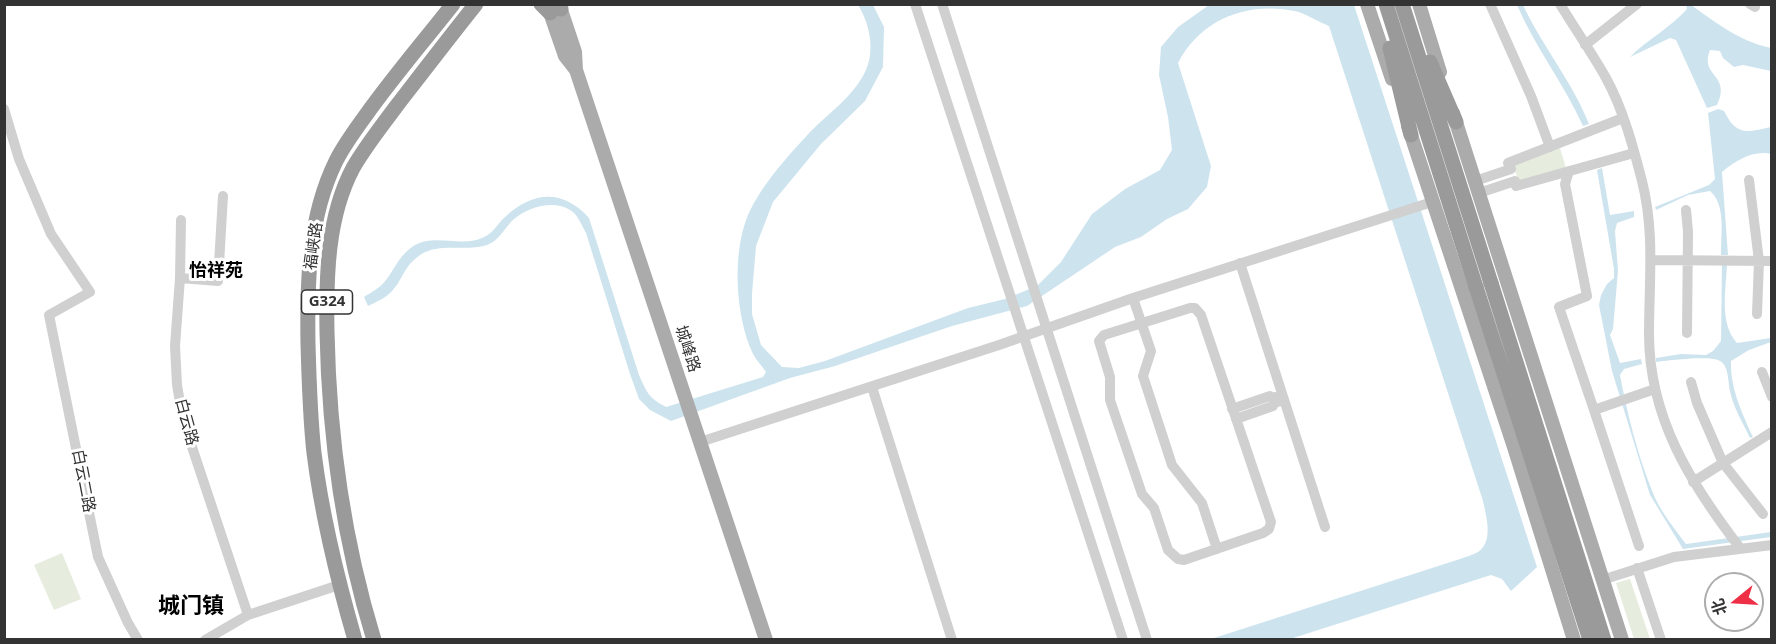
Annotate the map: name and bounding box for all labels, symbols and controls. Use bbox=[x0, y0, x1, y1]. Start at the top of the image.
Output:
street label: 福峡路 bbox=[301, 221, 327, 271]
district label: 怡祥苑 bbox=[189, 260, 243, 282]
road number: G324 bbox=[302, 290, 352, 314]
street label: 城峰路 bbox=[670, 323, 704, 375]
street label: 白云路 bbox=[171, 396, 201, 448]
street label: 白云二路 bbox=[67, 448, 99, 514]
north arrow bbox=[1704, 572, 1764, 632]
district label: 城门镇 bbox=[158, 594, 224, 620]
text: 北 bbox=[1706, 596, 1732, 618]

